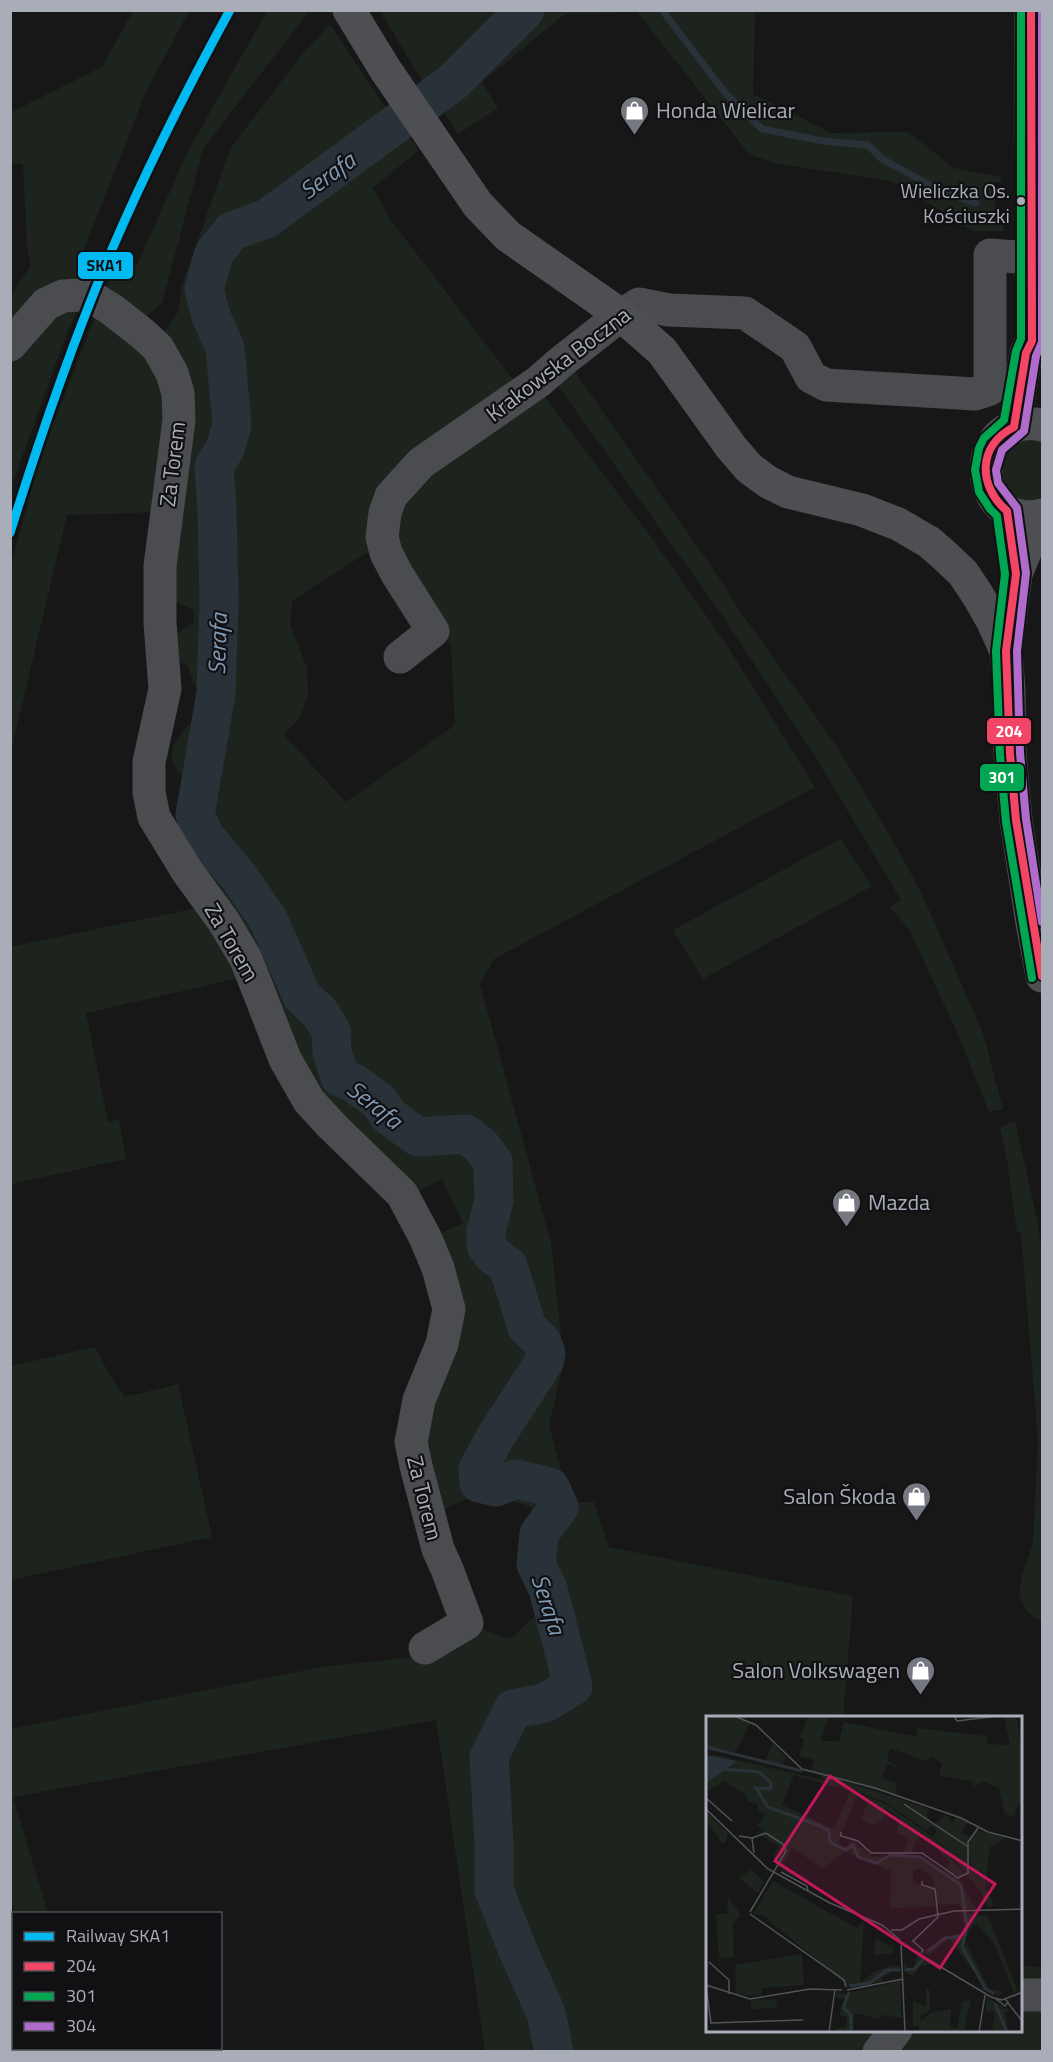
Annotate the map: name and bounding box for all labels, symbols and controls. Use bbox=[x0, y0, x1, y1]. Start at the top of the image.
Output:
place label: Honda Wielicar bbox=[656, 93, 796, 127]
shop icon: Honda Wielicar bbox=[619, 94, 651, 136]
water label: Serafa bbox=[292, 141, 364, 208]
place label: Wieliczka Os. Kościuszki bbox=[900, 175, 1010, 231]
marker: Wieliczka Os. Kościuszki bbox=[1015, 195, 1027, 207]
line badge: SKA1 bbox=[77, 251, 134, 280]
text: SKA1 bbox=[87, 253, 123, 277]
street label: Krakowska Boczna bbox=[478, 298, 638, 430]
street label: Za Torem bbox=[150, 419, 194, 509]
water label: Serafa bbox=[198, 611, 236, 675]
line badge: 204 bbox=[986, 717, 1032, 745]
text: 204 bbox=[996, 719, 1022, 743]
line badge: 301 bbox=[979, 763, 1025, 792]
text: 301 bbox=[989, 765, 1015, 789]
street label: Za Torem bbox=[196, 896, 268, 988]
water label: Serafa bbox=[340, 1071, 412, 1138]
place label: Mazda bbox=[868, 1185, 930, 1219]
shop icon: Mazda bbox=[831, 1186, 863, 1228]
street label: Za Torem bbox=[398, 1452, 452, 1544]
place label: Salon Škoda bbox=[783, 1479, 896, 1513]
shop icon: Salon Škoda bbox=[901, 1480, 933, 1522]
water label: Serafa bbox=[522, 1569, 576, 1641]
place label: Salon Volkswagen bbox=[732, 1653, 900, 1687]
shop icon: Salon Volkswagen bbox=[905, 1654, 937, 1696]
inset map bbox=[706, 1716, 1023, 2032]
legend bbox=[12, 1912, 222, 2050]
text: Railway SKA1 bbox=[66, 1922, 170, 1949]
text: 204 bbox=[66, 1952, 96, 1979]
text: 301 bbox=[66, 1982, 96, 2009]
text: 304 bbox=[66, 2012, 96, 2039]

